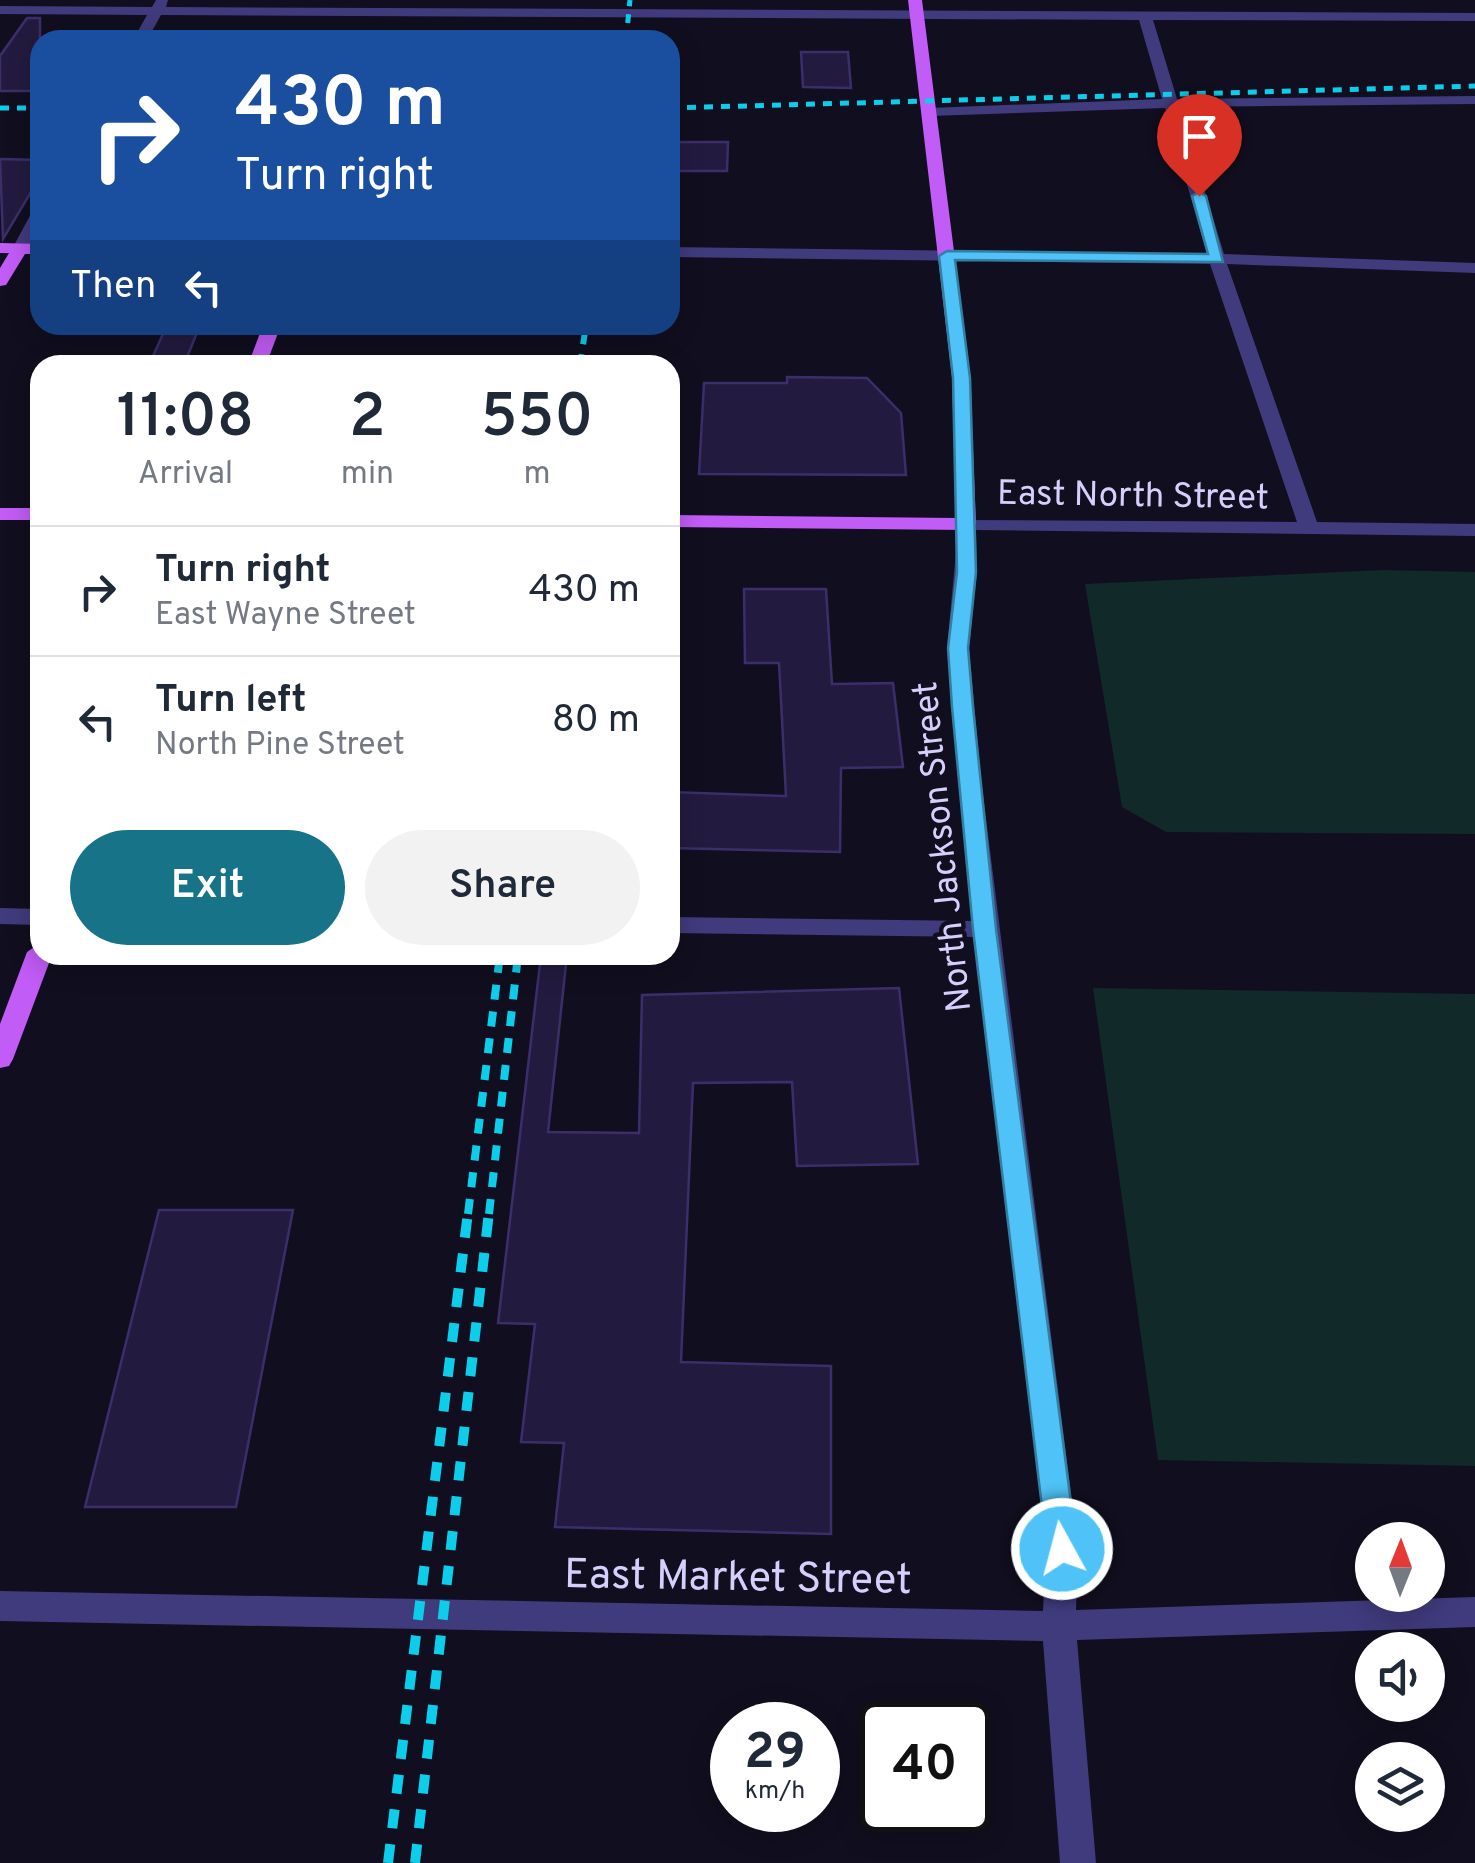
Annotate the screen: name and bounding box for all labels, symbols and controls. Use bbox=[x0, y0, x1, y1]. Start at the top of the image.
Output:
text: 430 m bbox=[235, 62, 446, 151]
icon: right bbox=[70, 70, 200, 200]
pin bbox=[1157, 94, 1242, 197]
icon: arrive bbox=[1172, 109, 1227, 164]
text: Turn right bbox=[235, 149, 434, 206]
icon: left bbox=[176, 260, 231, 315]
text: Then bbox=[70, 263, 156, 312]
text: 11:08 bbox=[117, 382, 254, 458]
text: 2 bbox=[349, 382, 386, 458]
text: 550 bbox=[481, 382, 593, 458]
text: Arrival bbox=[138, 455, 233, 495]
text: min bbox=[341, 455, 394, 495]
text: m bbox=[523, 455, 551, 495]
street label: East North Street bbox=[997, 473, 1269, 521]
text: Turn right bbox=[155, 547, 330, 596]
icon: right bbox=[70, 564, 125, 619]
text: 430 m bbox=[528, 567, 640, 616]
text: East Wayne Street bbox=[155, 596, 416, 636]
text: Turn left bbox=[155, 677, 307, 726]
street label: North Jackson Street bbox=[905, 679, 983, 1014]
icon: left bbox=[70, 694, 125, 749]
text: 80 m bbox=[552, 697, 640, 746]
text: North Pine Street bbox=[155, 726, 405, 766]
button: Exit bbox=[70, 830, 345, 945]
button: Share bbox=[365, 830, 640, 945]
position arrow bbox=[1010, 1497, 1114, 1601]
north arrow bbox=[1355, 1522, 1445, 1612]
map controls bbox=[1355, 1522, 1445, 1832]
street label: East Market Street bbox=[564, 1550, 912, 1609]
button: sound bbox=[1355, 1632, 1445, 1722]
speed limit sign: 40 bbox=[860, 1702, 990, 1832]
text: 29 bbox=[744, 1723, 806, 1786]
button: layers bbox=[1355, 1742, 1445, 1832]
text: km/h bbox=[745, 1776, 805, 1808]

